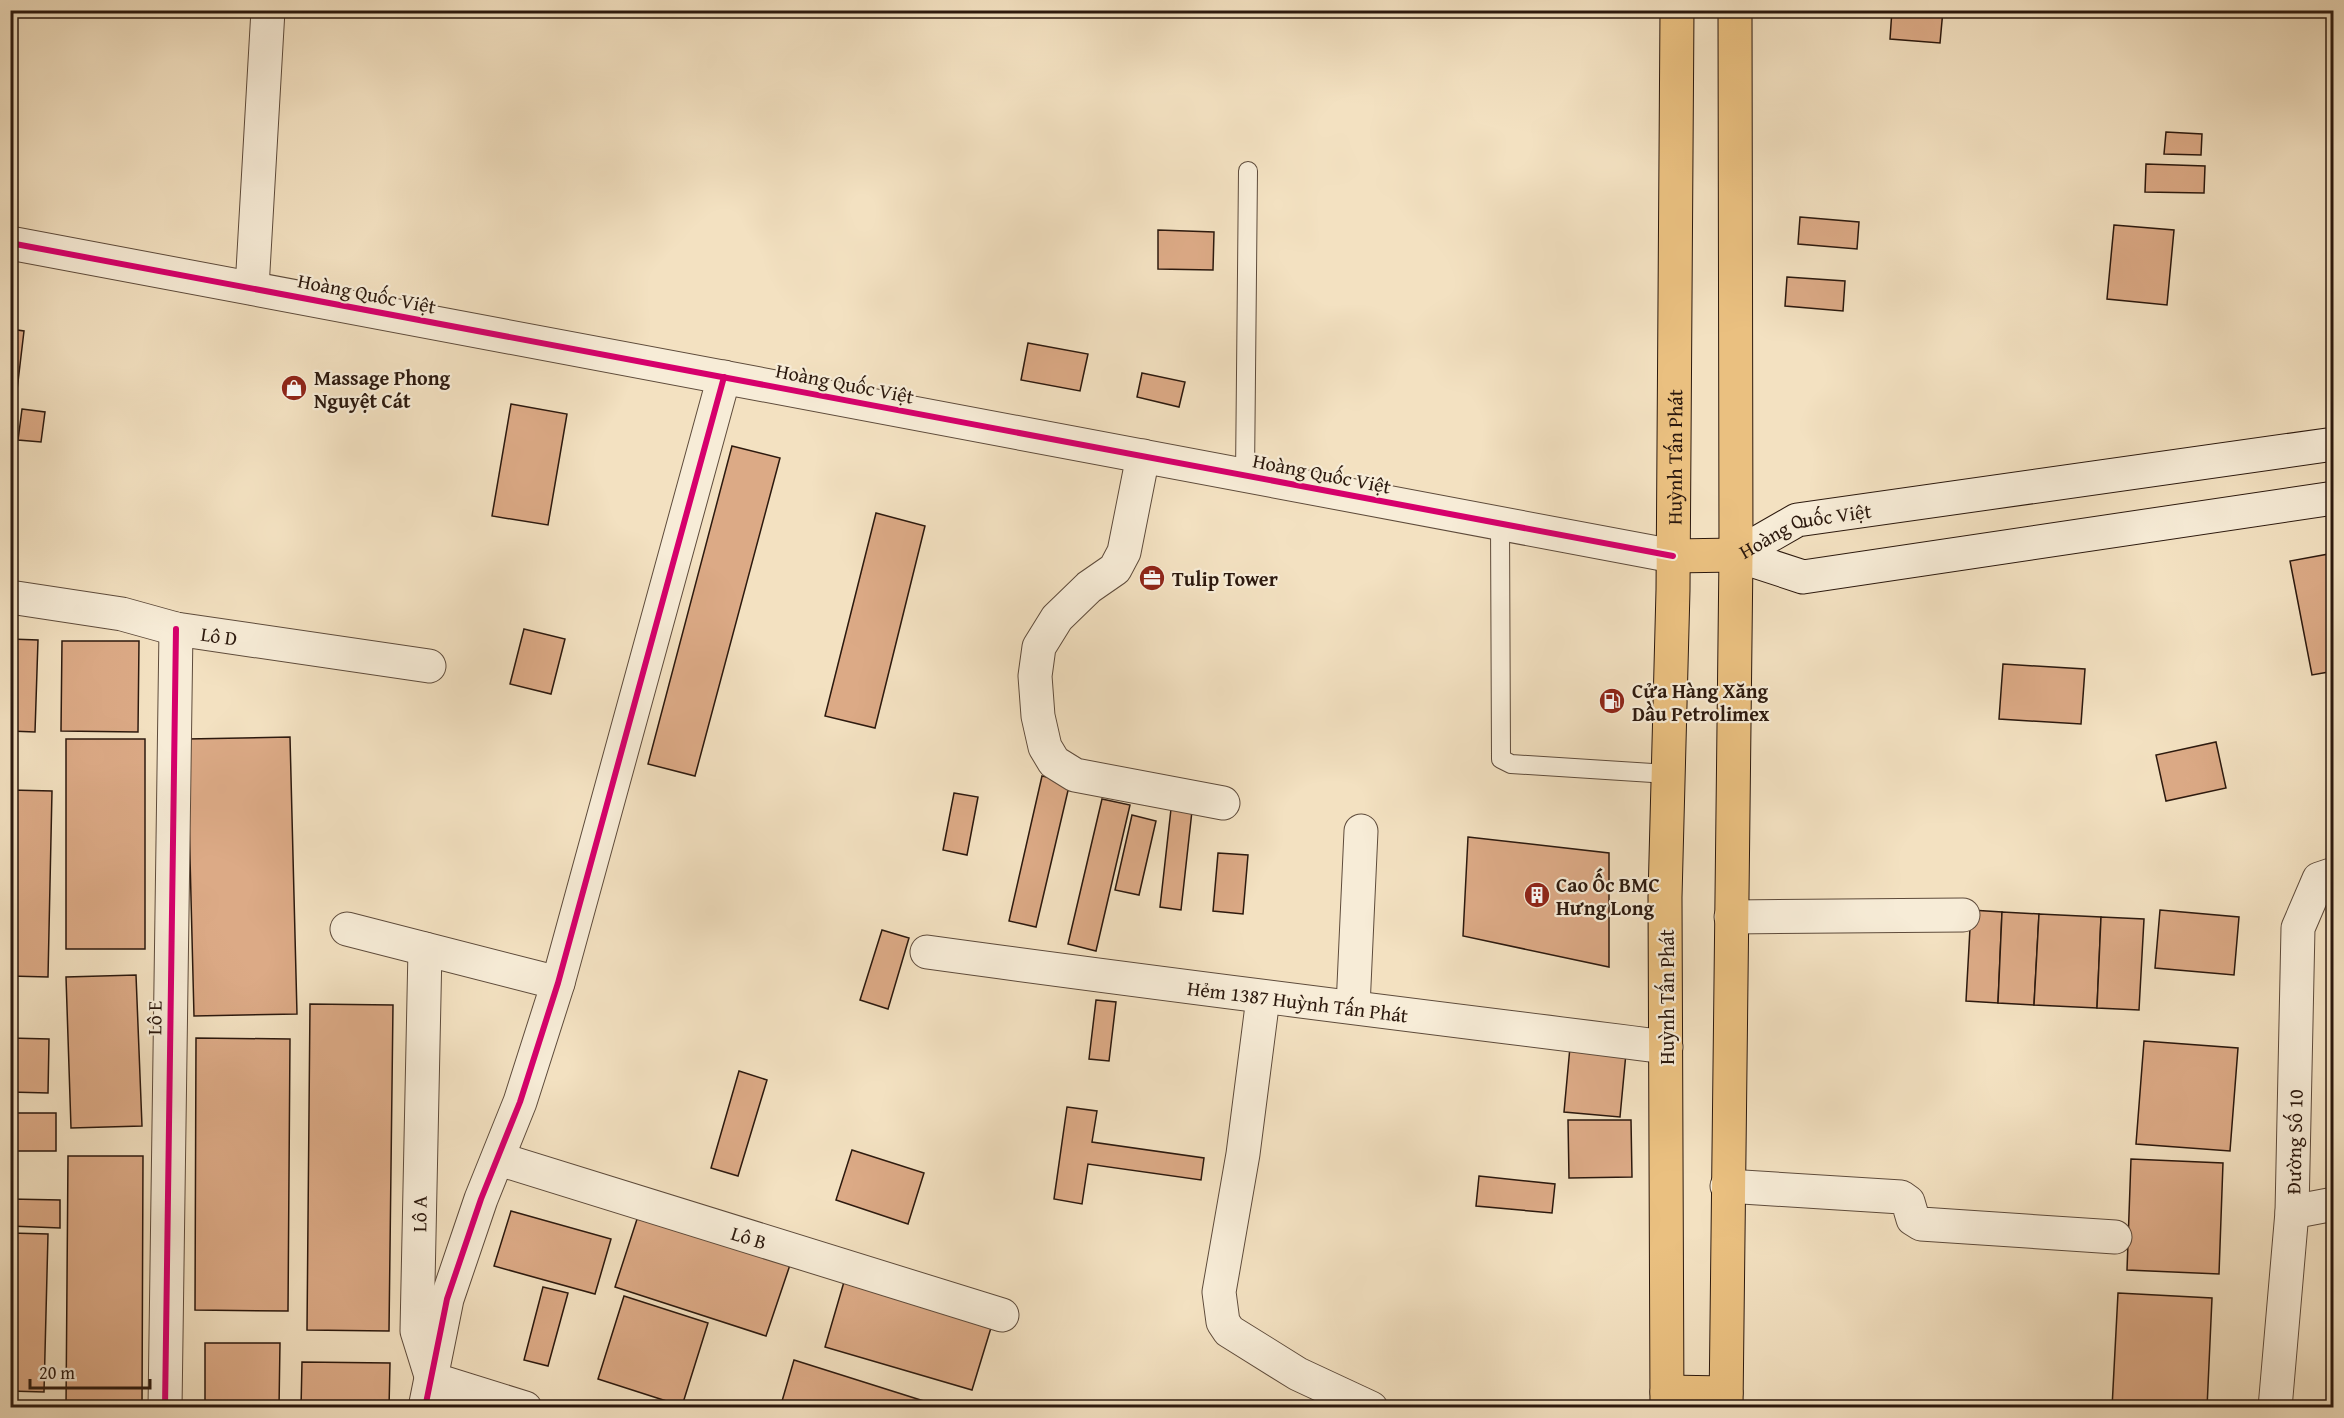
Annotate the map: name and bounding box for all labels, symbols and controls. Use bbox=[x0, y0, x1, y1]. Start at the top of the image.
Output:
street label: Hoàng Quốc Việt bbox=[295, 265, 439, 321]
street label: Hoàng Quốc Việt bbox=[773, 355, 917, 411]
place label: Massage Phong Nguyệt Cát bbox=[314, 363, 451, 415]
shop icon: Massage Phong Nguyệt Cát bbox=[279, 373, 309, 403]
street label: Huỳnh Tấn Phát bbox=[1659, 389, 1689, 525]
street label: Hoàng Quốc Việt bbox=[1250, 445, 1394, 501]
street label: Hoàng Quốc Việt bbox=[1733, 495, 1873, 565]
office icon: Tulip Tower bbox=[1137, 563, 1167, 593]
place label: Tulip Tower bbox=[1172, 564, 1278, 593]
street label: Lô D bbox=[199, 618, 239, 652]
place label: Cửa Hàng Xăng Dầu Petrolimex bbox=[1632, 676, 1770, 728]
fuel station icon: Cửa Hàng Xăng Dầu Petrolimex bbox=[1597, 686, 1627, 716]
place label: Cao Ốc BMC Hưng Long bbox=[1556, 868, 1660, 922]
building icon: Cao Ốc BMC Hưng Long bbox=[1522, 880, 1552, 910]
street label: Huỳnh Tấn Phát bbox=[1652, 929, 1681, 1065]
street label: Hẻm 1387 Huỳnh Tấn Phát bbox=[1186, 972, 1410, 1029]
street label: Lô E bbox=[139, 1001, 169, 1035]
street label: Đường Số 10 bbox=[2278, 1089, 2309, 1195]
street label: Lô A bbox=[404, 1196, 434, 1232]
street label: Lô B bbox=[728, 1217, 771, 1256]
scale bar bbox=[30, 1352, 150, 1390]
text: 20 m bbox=[39, 1359, 75, 1386]

